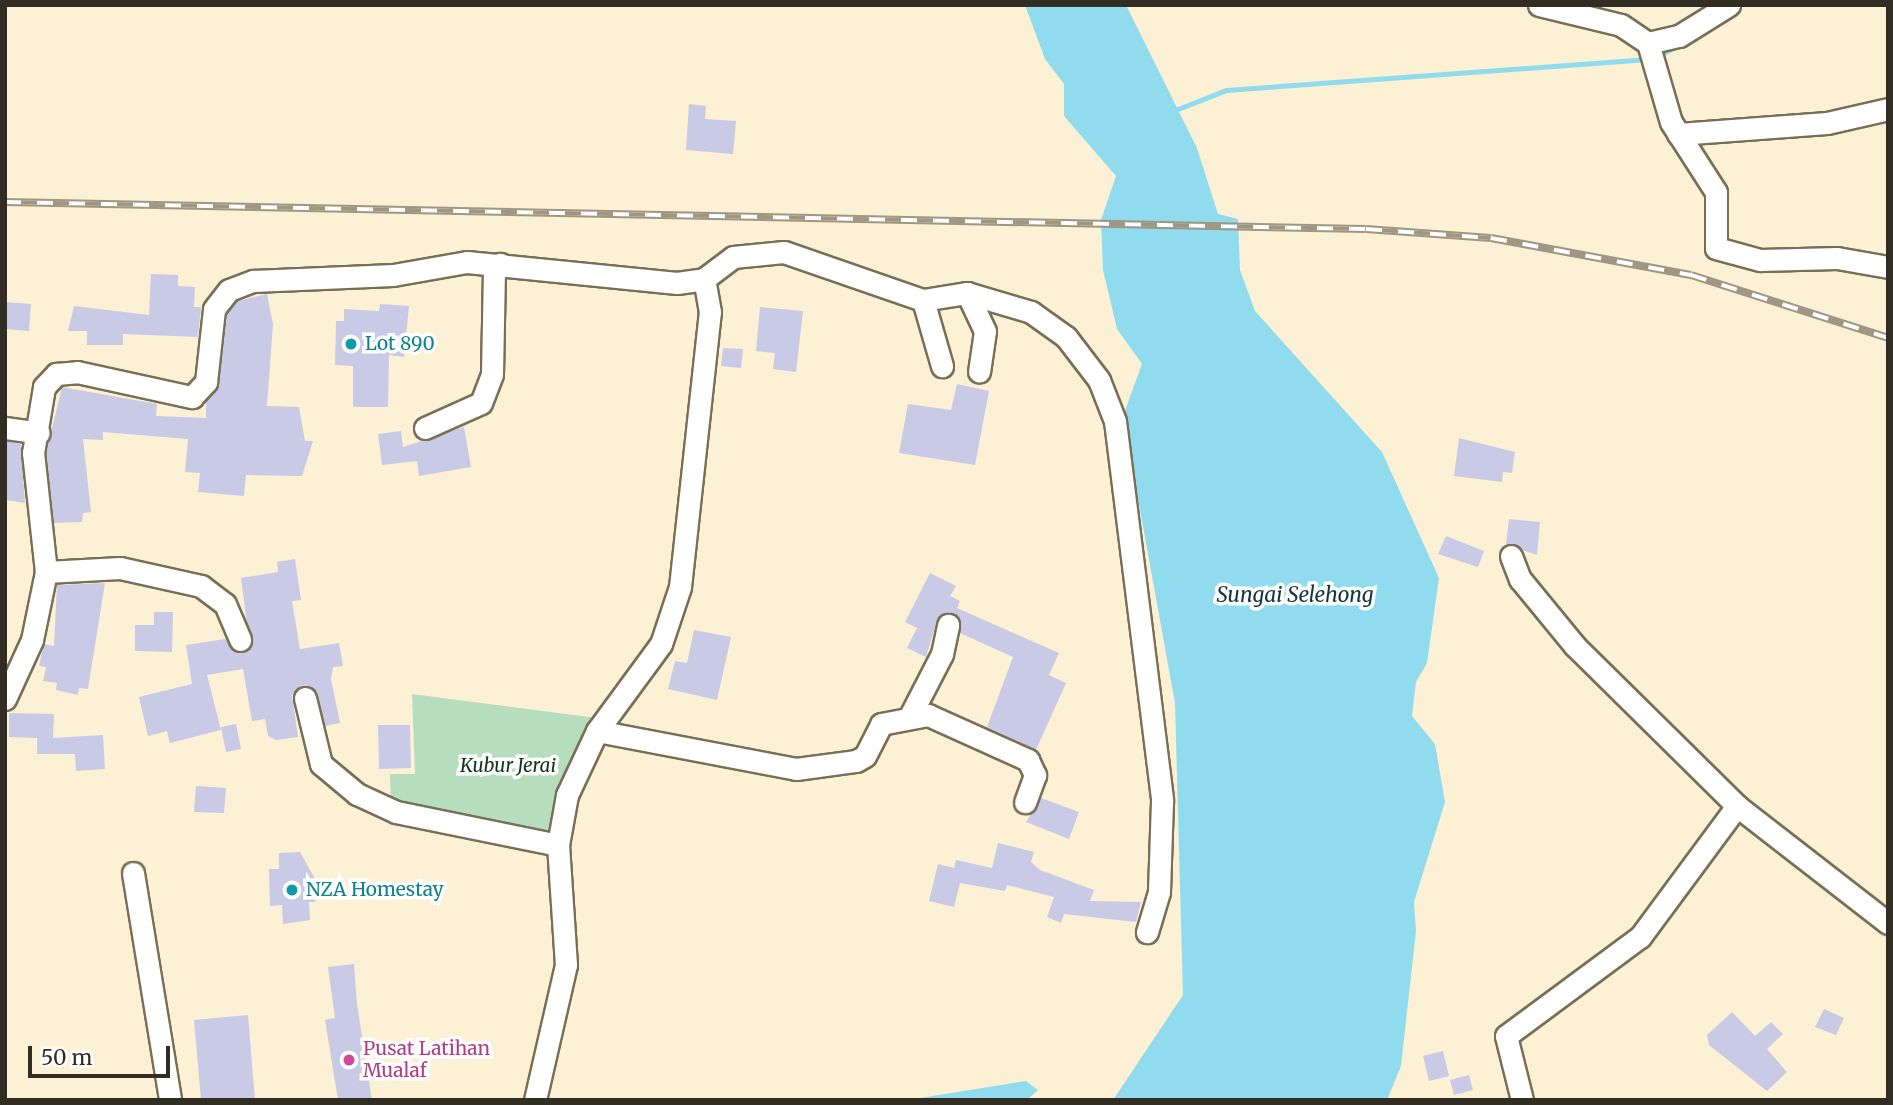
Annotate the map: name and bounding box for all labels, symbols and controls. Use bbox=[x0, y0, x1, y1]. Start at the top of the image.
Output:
place label: Lot 890 bbox=[365, 333, 435, 355]
marker: Lot 890 bbox=[343, 336, 359, 352]
water label: Sungai Selehong bbox=[1217, 582, 1373, 608]
park label: Kubur Jerai bbox=[460, 755, 556, 777]
place label: NZA Homestay bbox=[306, 879, 444, 901]
marker: NZA Homestay bbox=[284, 882, 300, 898]
scale bar bbox=[32, 1032, 173, 1076]
place label: Pusat Latihan Mualaf bbox=[363, 1038, 490, 1082]
text: 50 m bbox=[41, 1044, 92, 1071]
marker: Pusat Latihan Mualaf bbox=[341, 1052, 357, 1068]

